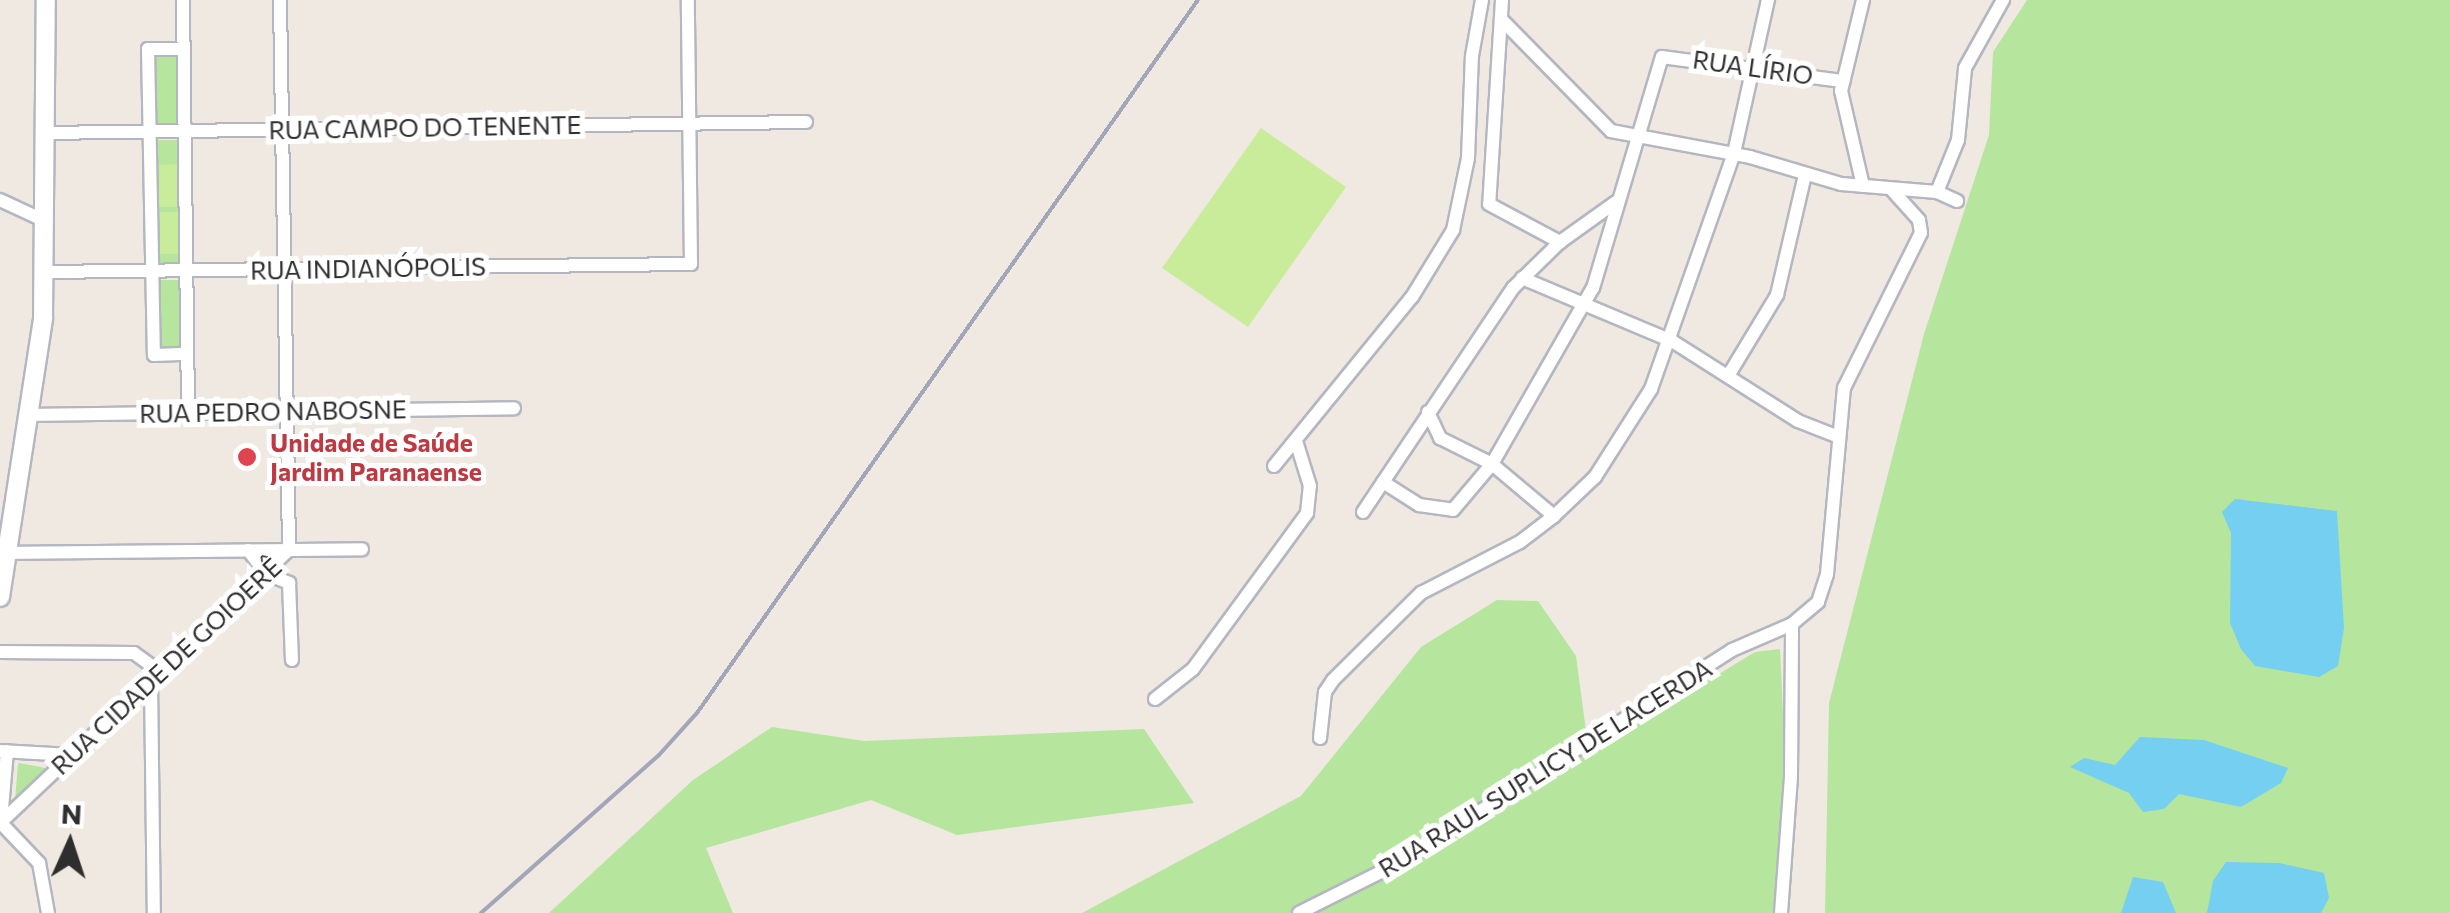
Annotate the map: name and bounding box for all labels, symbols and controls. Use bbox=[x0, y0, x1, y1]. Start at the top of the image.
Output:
street label: RUA LÍRIO bbox=[1691, 44, 1815, 90]
street label: RUA CAMPO DO TENENTE bbox=[268, 109, 582, 145]
street label: RUA INDIANÓPOLIS bbox=[250, 251, 486, 285]
street label: RUA PEDRO NABOSNE bbox=[139, 394, 407, 428]
place label: Unidade de Saúde Jardim Paranaense bbox=[270, 428, 482, 487]
marker: Unidade de Saúde Jardim Paranaense bbox=[234, 444, 260, 470]
street label: RUA CIDADE DE GOIOERÊ bbox=[45, 552, 287, 780]
street label: RUA RAUL SUPLICY DE LACERDA bbox=[1373, 653, 1717, 883]
north arrow bbox=[20, 793, 120, 893]
text: N bbox=[60, 796, 83, 831]

